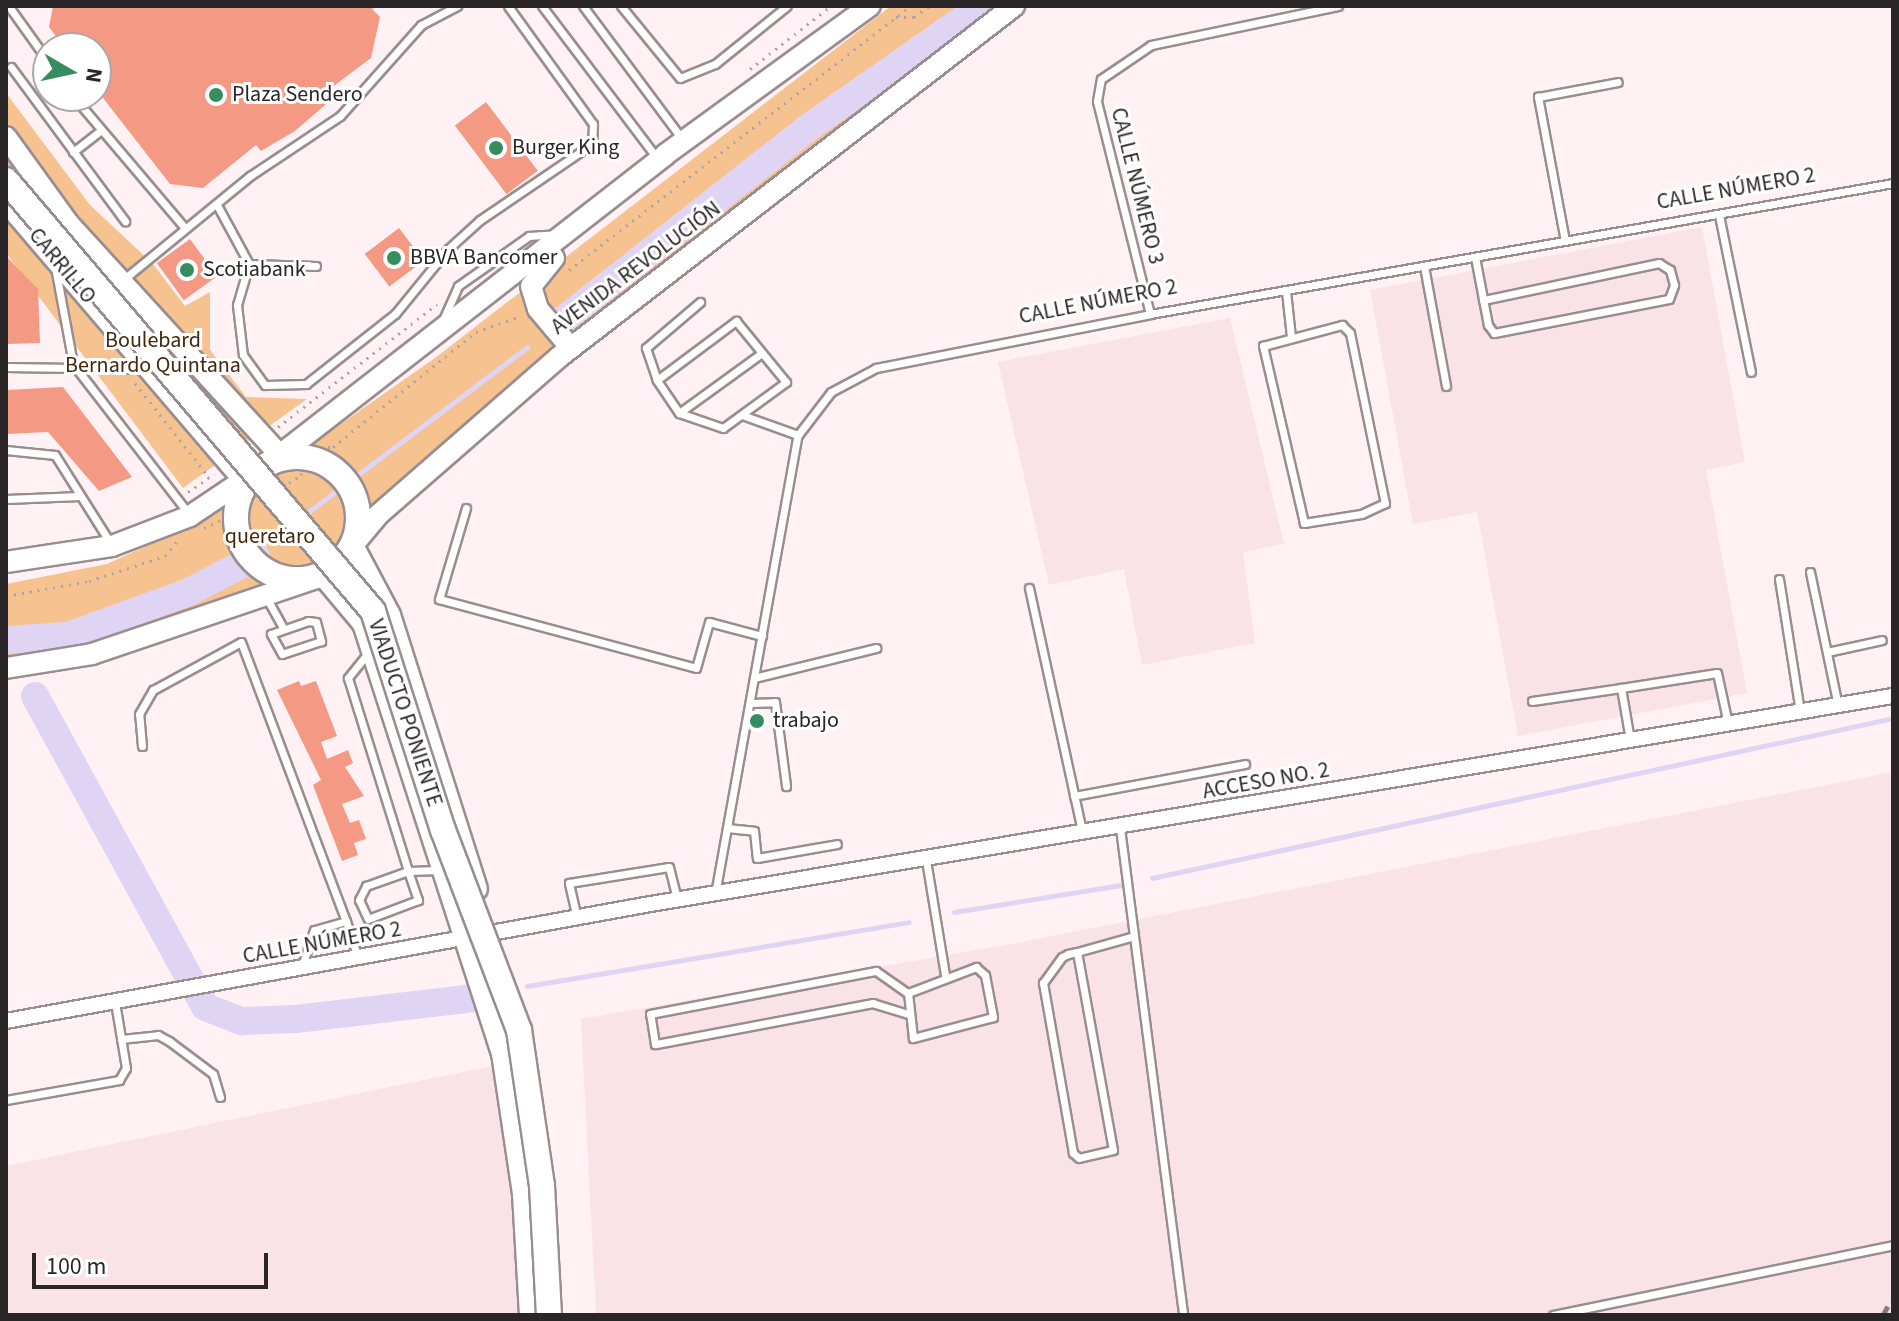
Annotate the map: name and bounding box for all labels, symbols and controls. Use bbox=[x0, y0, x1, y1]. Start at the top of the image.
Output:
north arrow bbox=[32, 32, 112, 112]
text: N bbox=[77, 66, 111, 85]
place label: Plaza Sendero bbox=[232, 82, 363, 108]
marker: Plaza Sendero bbox=[207, 86, 225, 104]
street label: CALLE NÚMERO 3 bbox=[1105, 105, 1169, 267]
place label: Burger King bbox=[512, 135, 619, 161]
marker: Burger King bbox=[487, 139, 505, 157]
street label: CALLE NÚMERO 2 bbox=[1655, 162, 1817, 216]
street label: AVENIDA REVOLUCIÓN bbox=[546, 196, 726, 340]
street label: CARRILLO bbox=[23, 223, 101, 309]
place label: BBVA Bancomer bbox=[410, 245, 557, 271]
marker: BBVA Bancomer bbox=[385, 249, 403, 267]
place label: Scotiabank bbox=[203, 257, 306, 283]
marker: Scotiabank bbox=[178, 261, 196, 279]
street label: CALLE NÚMERO 2 bbox=[1017, 274, 1179, 330]
park label: Boulebard Bernardo Quintana bbox=[65, 327, 241, 378]
park label: queretaro bbox=[225, 524, 315, 550]
street label: VIADUCTO PONIENTE bbox=[362, 616, 448, 810]
place label: trabajo bbox=[773, 708, 839, 734]
marker: trabajo bbox=[748, 712, 766, 730]
street label: ACCESO NO. 2 bbox=[1201, 757, 1331, 805]
street label: CALLE NÚMERO 2 bbox=[241, 916, 403, 970]
scale bar bbox=[36, 1237, 272, 1287]
text: 100 m bbox=[46, 1249, 106, 1284]

